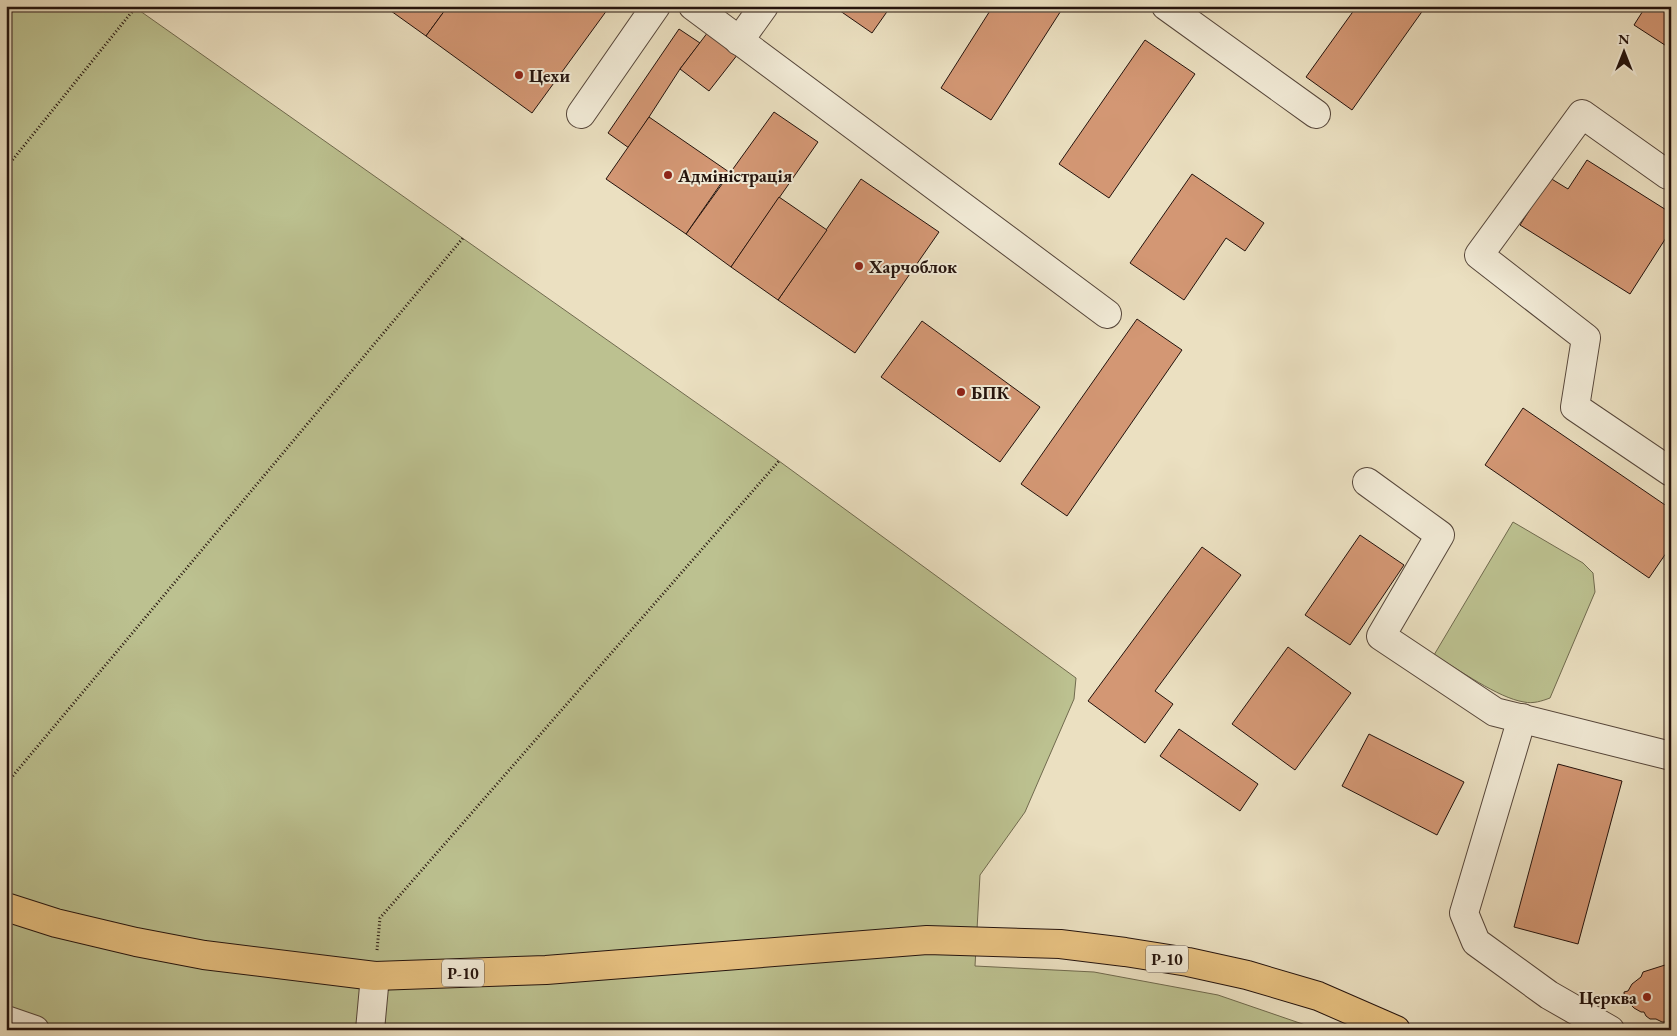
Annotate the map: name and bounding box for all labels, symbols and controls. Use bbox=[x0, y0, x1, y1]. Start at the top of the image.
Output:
north arrow bbox=[1600, 28, 1650, 78]
text: N bbox=[1618, 30, 1630, 48]
place label: Цехи bbox=[529, 64, 570, 87]
marker: Цехи bbox=[513, 69, 525, 81]
place label: Адміністрація bbox=[677, 164, 793, 187]
marker: Адміністрація bbox=[662, 169, 674, 181]
place label: Харчоблок bbox=[868, 255, 957, 278]
marker: Харчоблок bbox=[853, 260, 865, 272]
place label: БПК bbox=[971, 381, 1010, 404]
marker: БПК bbox=[955, 386, 967, 398]
road number: Р-10 bbox=[1146, 946, 1188, 972]
road number: Р-10 bbox=[442, 960, 484, 986]
place label: Церква bbox=[1579, 986, 1637, 1009]
marker: Церква bbox=[1641, 991, 1653, 1003]

